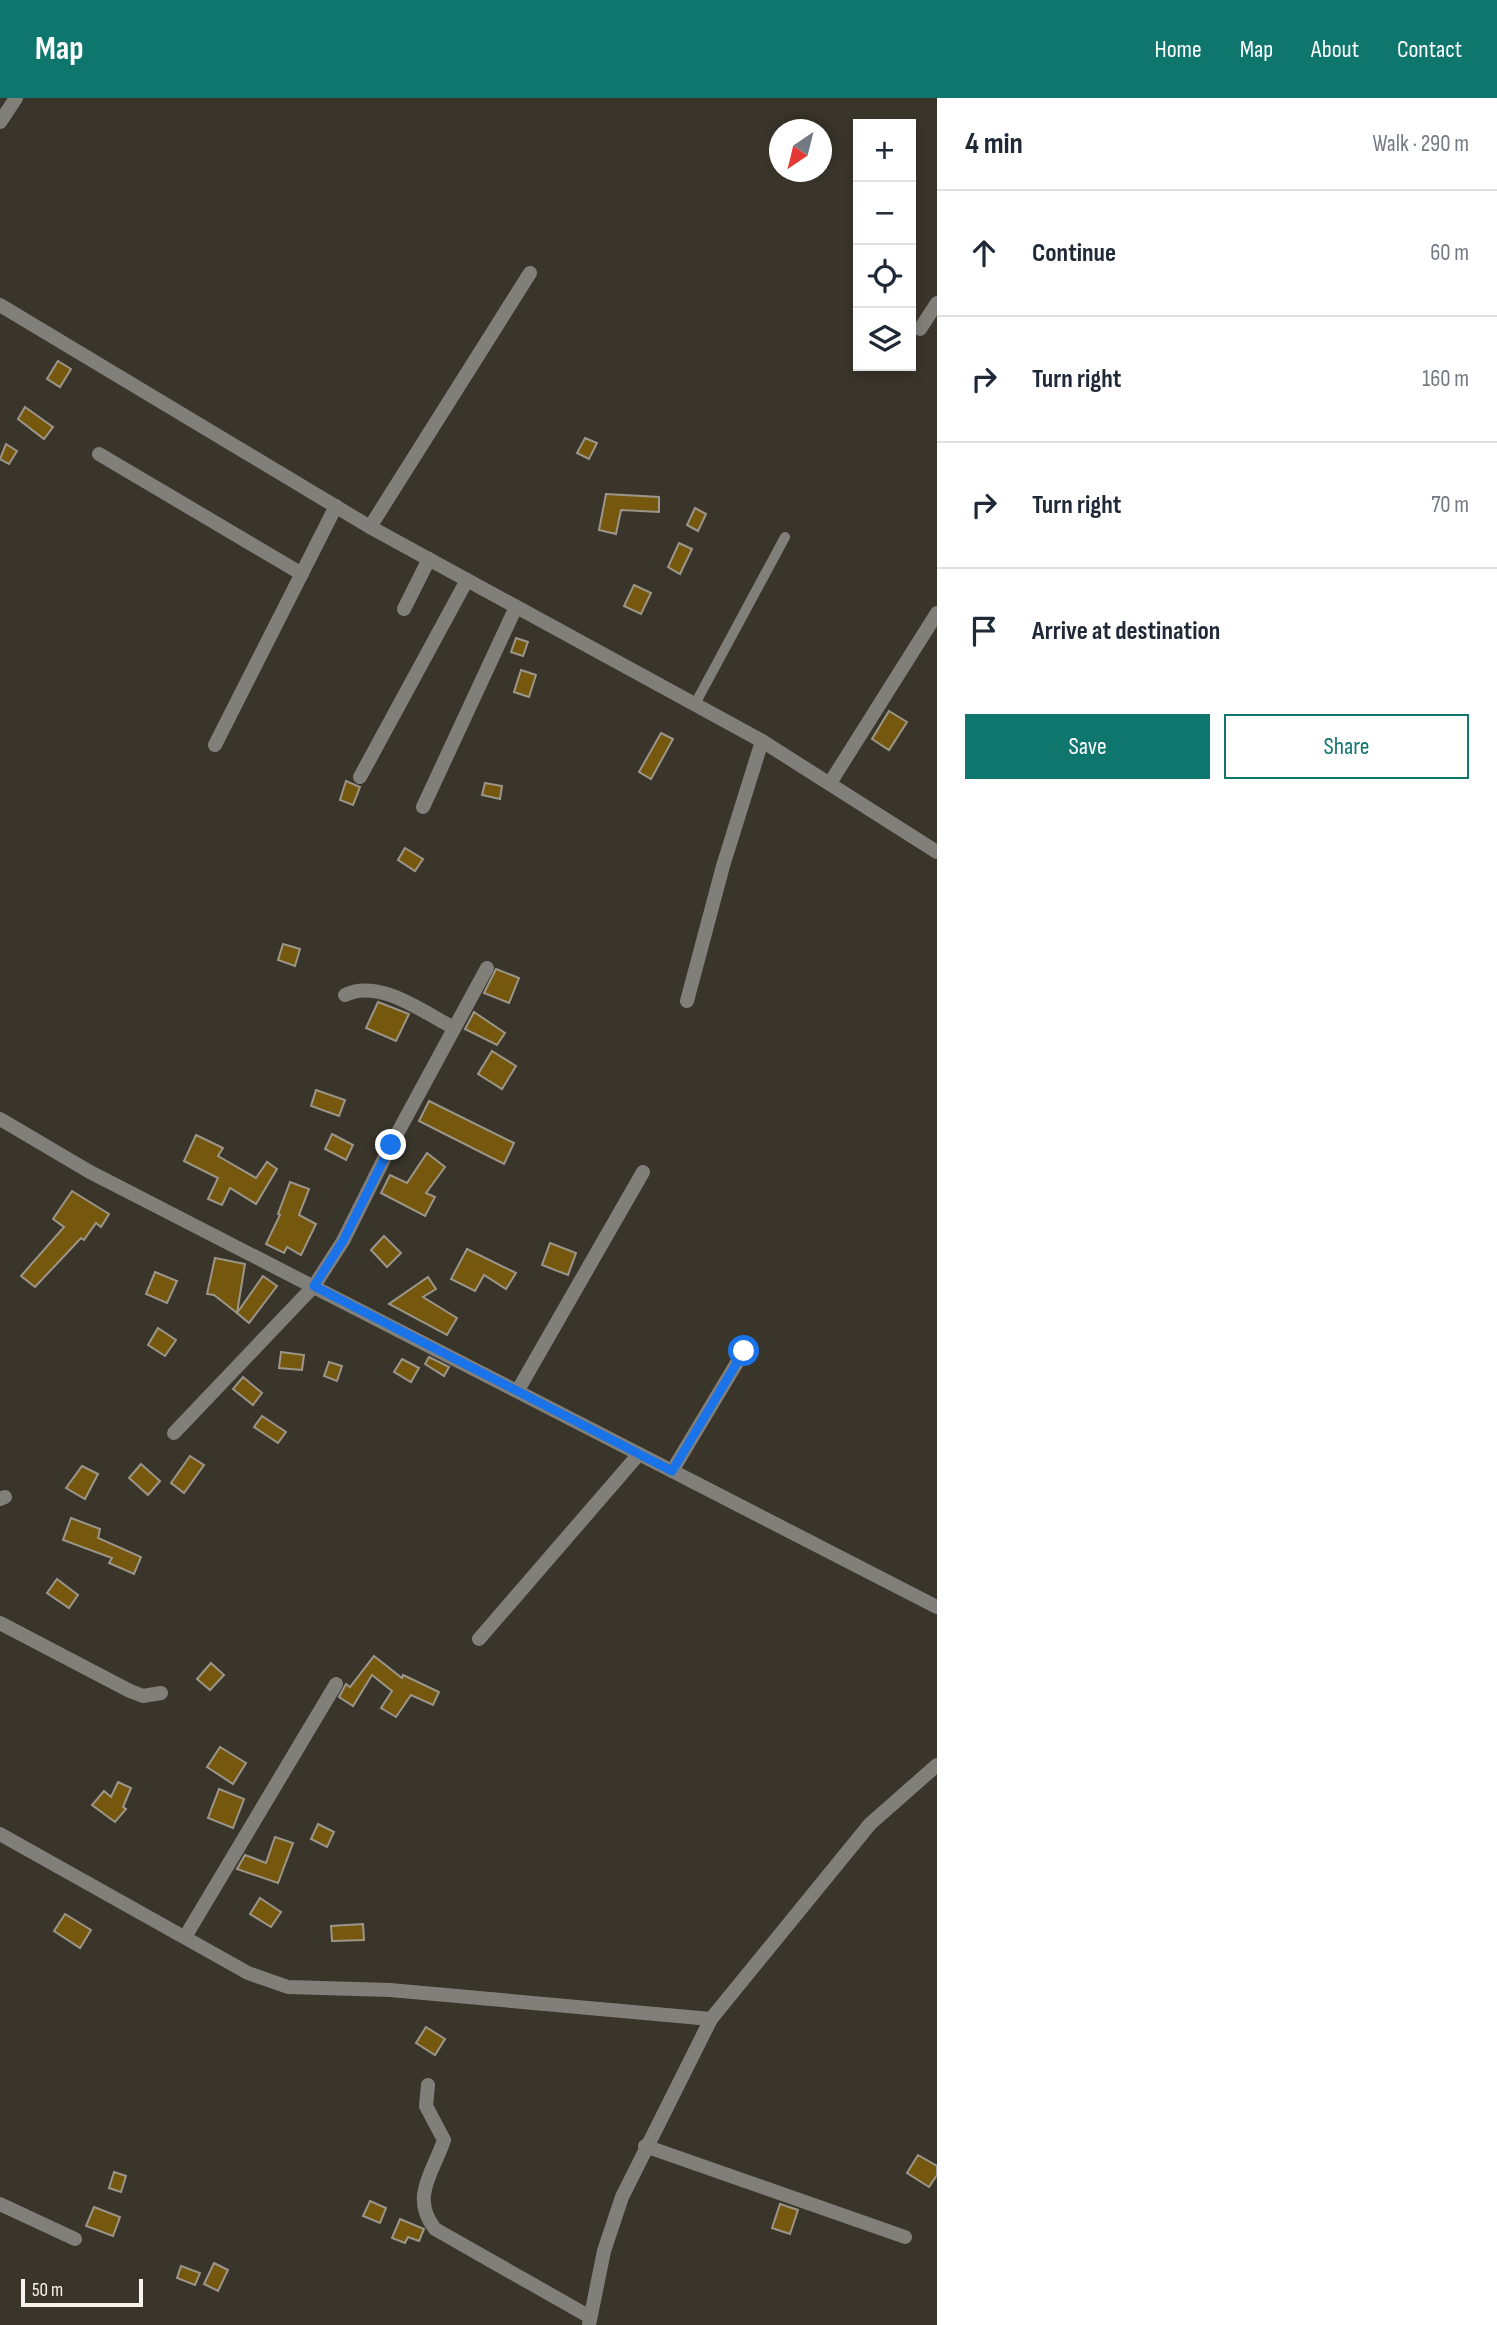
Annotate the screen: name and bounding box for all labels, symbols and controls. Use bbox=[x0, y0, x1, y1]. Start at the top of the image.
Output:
text: Map bbox=[35, 29, 84, 69]
text: Home bbox=[1154, 35, 1202, 64]
text: Map bbox=[1240, 35, 1273, 64]
text: About bbox=[1311, 35, 1359, 64]
text: Contact bbox=[1397, 35, 1462, 64]
north arrow bbox=[769, 119, 832, 182]
map controls bbox=[853, 119, 916, 371]
button: + bbox=[853, 119, 916, 182]
text: 4 min bbox=[965, 126, 1023, 162]
text: Walk · 290 m bbox=[1372, 130, 1469, 158]
button: − bbox=[853, 182, 916, 245]
icon: ahead bbox=[965, 234, 1003, 272]
text: Continue bbox=[1032, 238, 1116, 269]
text: 60 m bbox=[1430, 239, 1469, 267]
button: locate bbox=[853, 245, 916, 308]
button: layers bbox=[853, 308, 916, 371]
icon: right bbox=[965, 360, 1003, 398]
text: Turn right bbox=[1032, 364, 1121, 395]
text: 160 m bbox=[1422, 365, 1469, 393]
icon: right bbox=[965, 486, 1003, 524]
text: Turn right bbox=[1032, 490, 1121, 521]
text: 70 m bbox=[1431, 491, 1469, 519]
icon: arrive bbox=[965, 612, 1003, 650]
text: Arrive at destination bbox=[1032, 616, 1220, 647]
button: Save bbox=[965, 714, 1210, 779]
button: Share bbox=[1224, 714, 1469, 779]
route end bbox=[375, 1129, 406, 1160]
route start bbox=[728, 1335, 759, 1366]
scale bar bbox=[21, 2276, 144, 2308]
text: 50 m bbox=[32, 2279, 63, 2302]

